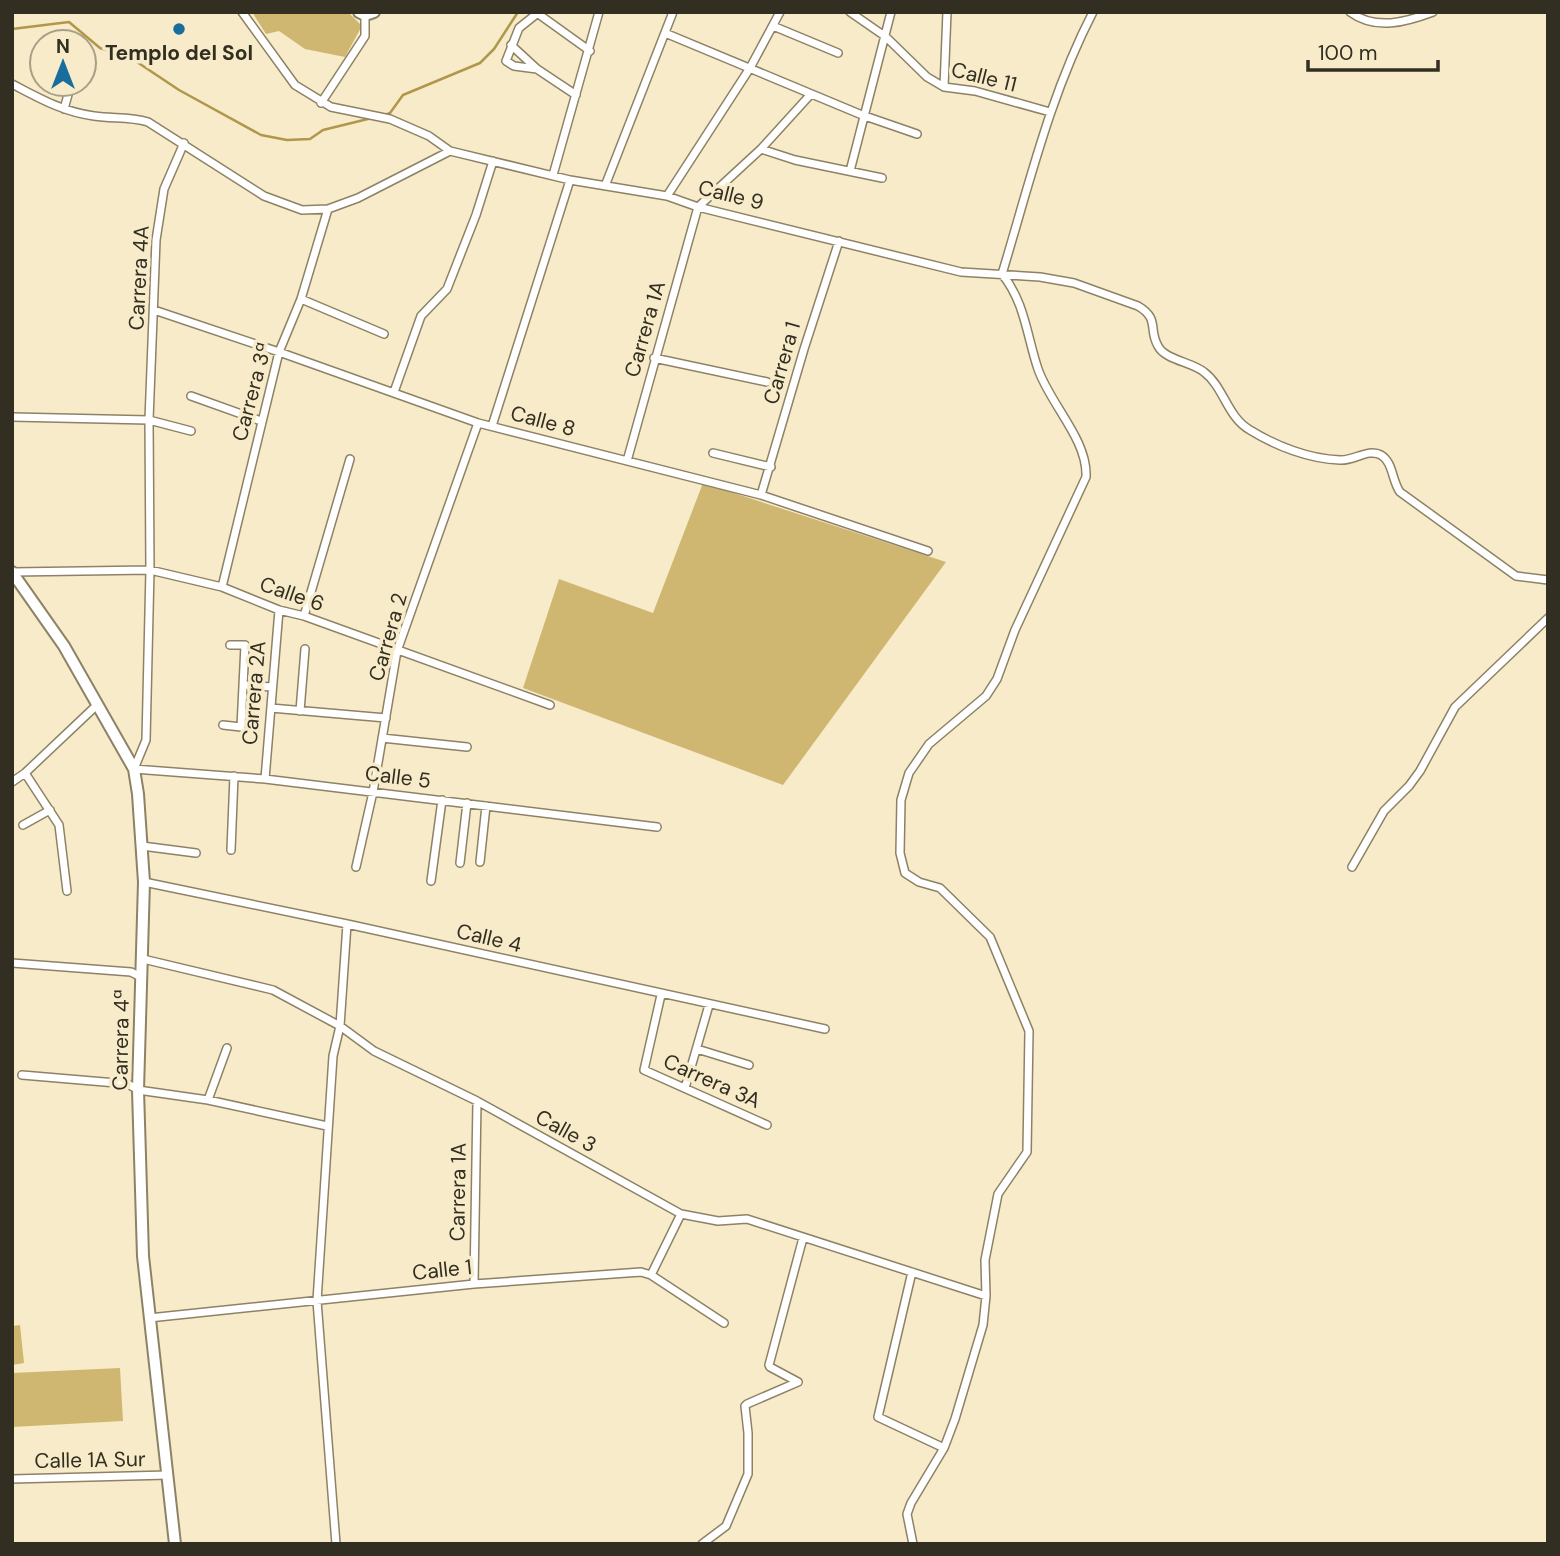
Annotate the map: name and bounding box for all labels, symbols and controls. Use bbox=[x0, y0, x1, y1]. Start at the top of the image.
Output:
marker: Templo del Sol bbox=[171, 21, 187, 37]
north arrow bbox=[28, 28, 98, 98]
scale bar bbox=[1308, 28, 1438, 72]
text: N bbox=[56, 34, 70, 59]
place label: Templo del Sol bbox=[105, 39, 253, 67]
text: 100 m bbox=[1318, 39, 1378, 67]
street label: Calle 11 bbox=[948, 55, 1020, 99]
street label: Calle 9 bbox=[695, 173, 767, 217]
street label: Carrera 4A bbox=[122, 225, 156, 331]
street label: Carrera 1A bbox=[618, 278, 672, 380]
street label: Carrera 1 bbox=[757, 318, 807, 408]
street label: Carrera 3ª bbox=[225, 340, 279, 444]
street label: Calle 8 bbox=[507, 399, 579, 443]
street label: Calle 6 bbox=[256, 570, 328, 618]
street label: Carrera 2 bbox=[362, 590, 414, 684]
street label: Carrera 2A bbox=[236, 640, 272, 746]
street label: Calle 5 bbox=[363, 759, 433, 795]
street label: Calle 4 bbox=[454, 917, 525, 959]
street label: Carrera 4ª bbox=[106, 989, 136, 1091]
street label: Carrera 3A bbox=[659, 1047, 765, 1115]
street label: Calle 3 bbox=[530, 1103, 602, 1159]
street label: Carrera 1A bbox=[443, 1142, 473, 1242]
street label: Calle 1 bbox=[411, 1253, 473, 1287]
street label: Calle 1A Sur bbox=[34, 1445, 146, 1475]

